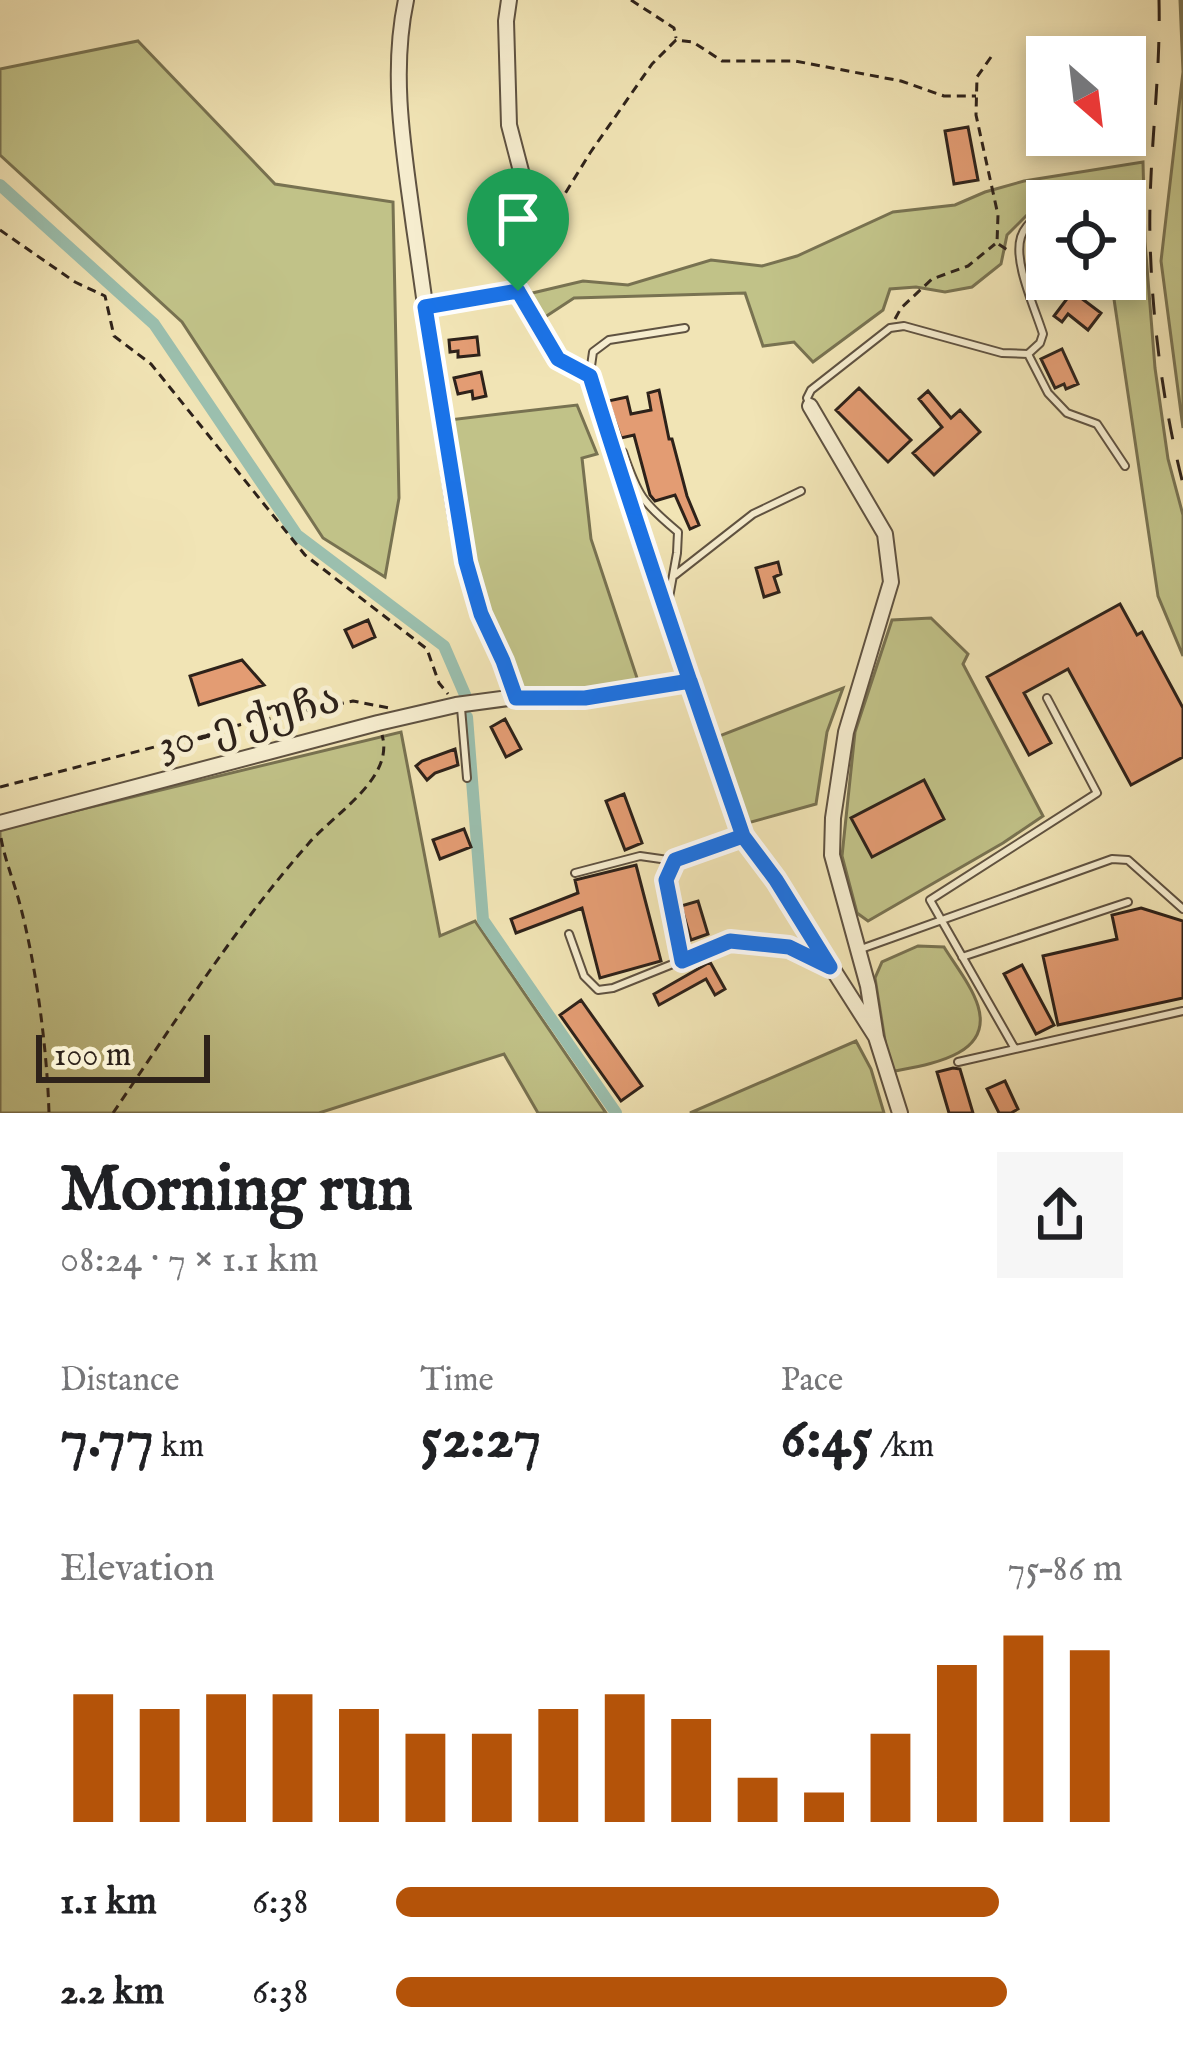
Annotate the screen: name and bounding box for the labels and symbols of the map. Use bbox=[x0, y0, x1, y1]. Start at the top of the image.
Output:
north arrow bbox=[1026, 36, 1146, 156]
pin bbox=[467, 168, 569, 291]
street label: 30-ე ქუჩა bbox=[152, 673, 346, 773]
scale bar bbox=[36, 1029, 210, 1082]

